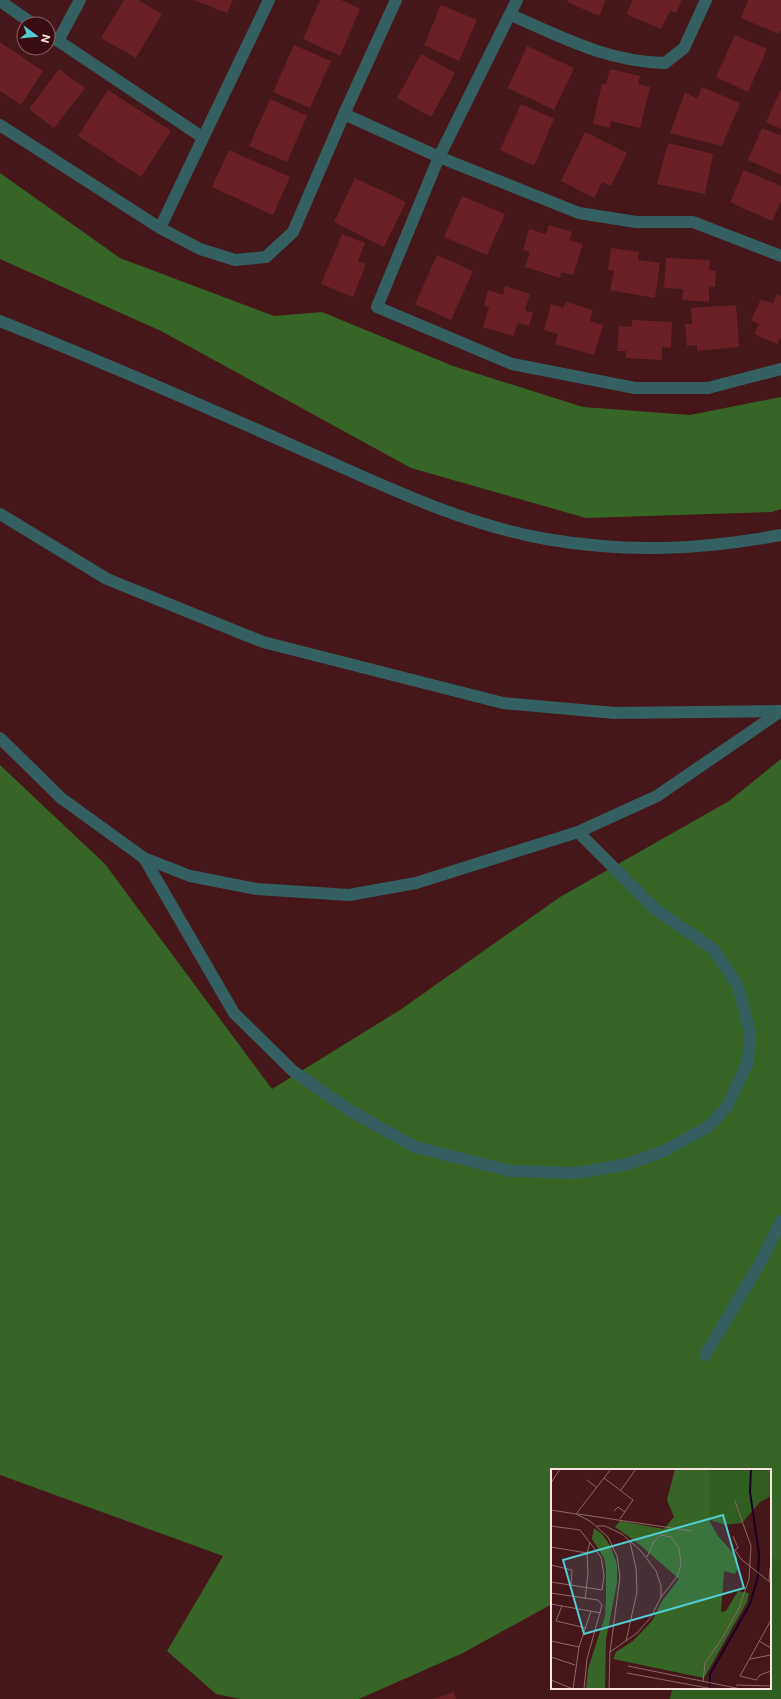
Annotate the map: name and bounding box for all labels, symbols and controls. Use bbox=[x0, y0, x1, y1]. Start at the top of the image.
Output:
north arrow bbox=[16, 16, 56, 56]
text: N bbox=[39, 33, 53, 45]
inset map bbox=[551, 1469, 771, 1689]

